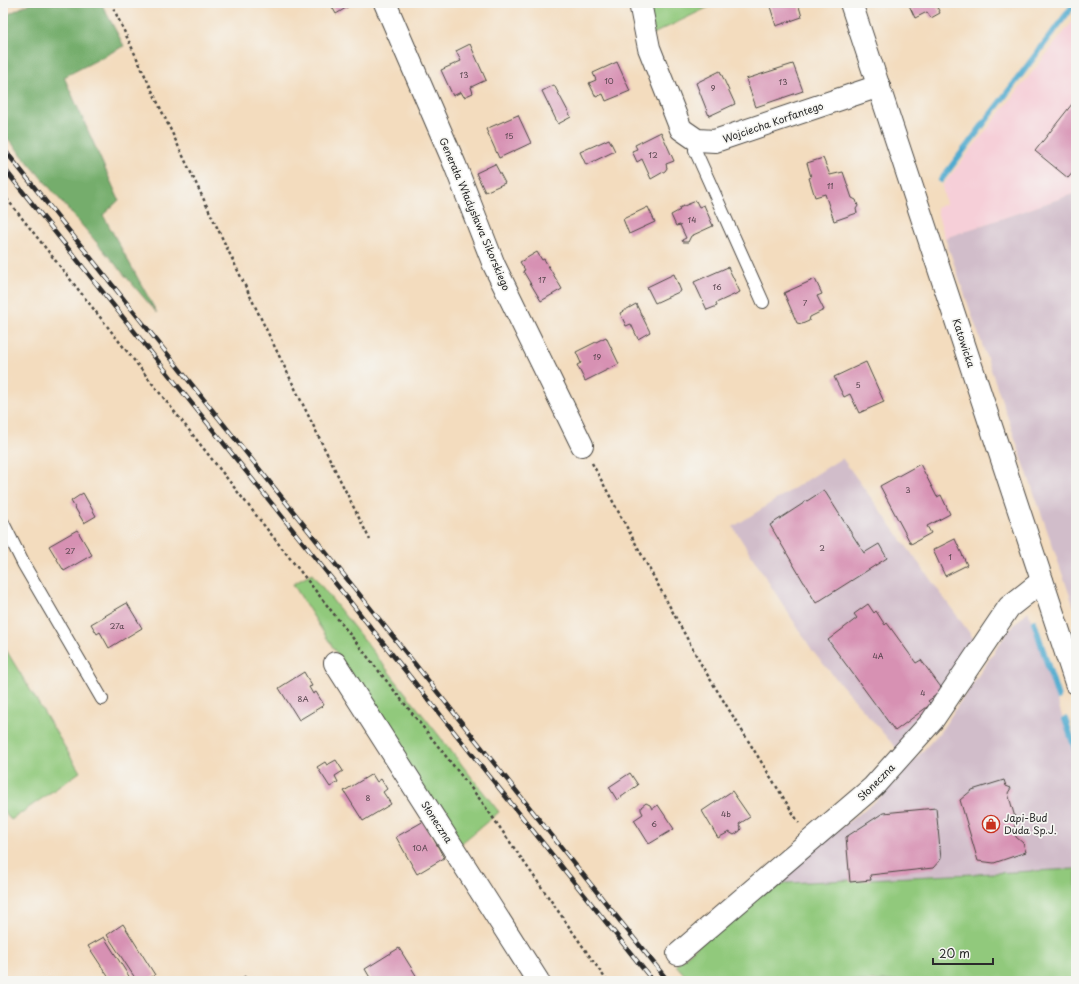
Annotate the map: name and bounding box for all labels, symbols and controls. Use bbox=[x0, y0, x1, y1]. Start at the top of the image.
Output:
house number: 13 bbox=[460, 69, 468, 81]
house number: 10 bbox=[604, 75, 614, 87]
house number: 13 bbox=[779, 76, 787, 88]
house number: 9 bbox=[711, 82, 716, 94]
street label: Wojciecha Korfantego bbox=[721, 97, 825, 146]
house number: 15 bbox=[505, 130, 513, 142]
street label: Generała Władysława Sikorskiego bbox=[435, 135, 515, 293]
house number: 12 bbox=[648, 149, 658, 161]
house number: 11 bbox=[827, 180, 833, 192]
house number: 14 bbox=[688, 214, 696, 226]
house number: 17 bbox=[538, 274, 547, 286]
house number: 16 bbox=[712, 281, 722, 293]
house number: 7 bbox=[803, 297, 808, 309]
street label: Katowicka bbox=[949, 316, 980, 370]
house number: 19 bbox=[593, 351, 601, 363]
house number: 5 bbox=[855, 379, 861, 391]
house number: 3 bbox=[905, 484, 911, 496]
house number: 2 bbox=[819, 542, 825, 554]
house number: 27 bbox=[65, 545, 75, 557]
house number: 1 bbox=[948, 551, 952, 563]
house number: 27a bbox=[110, 620, 124, 632]
house number: 4A bbox=[872, 650, 884, 662]
house number: 4 bbox=[920, 687, 926, 699]
house number: 8A bbox=[297, 693, 309, 705]
street label: Słoneczna bbox=[854, 759, 898, 804]
house number: 8 bbox=[366, 792, 371, 804]
street label: Słoneczna bbox=[418, 798, 457, 846]
house number: 4b bbox=[721, 808, 731, 820]
place label: Japi-Bud Duda Sp.J. bbox=[1004, 810, 1057, 837]
shop icon: Japi-Bud Duda Sp.J. bbox=[981, 814, 1001, 834]
house number: 6 bbox=[651, 818, 657, 830]
house number: 10A bbox=[412, 842, 428, 854]
scale bar bbox=[933, 940, 993, 966]
text: 20 m bbox=[939, 944, 970, 962]

